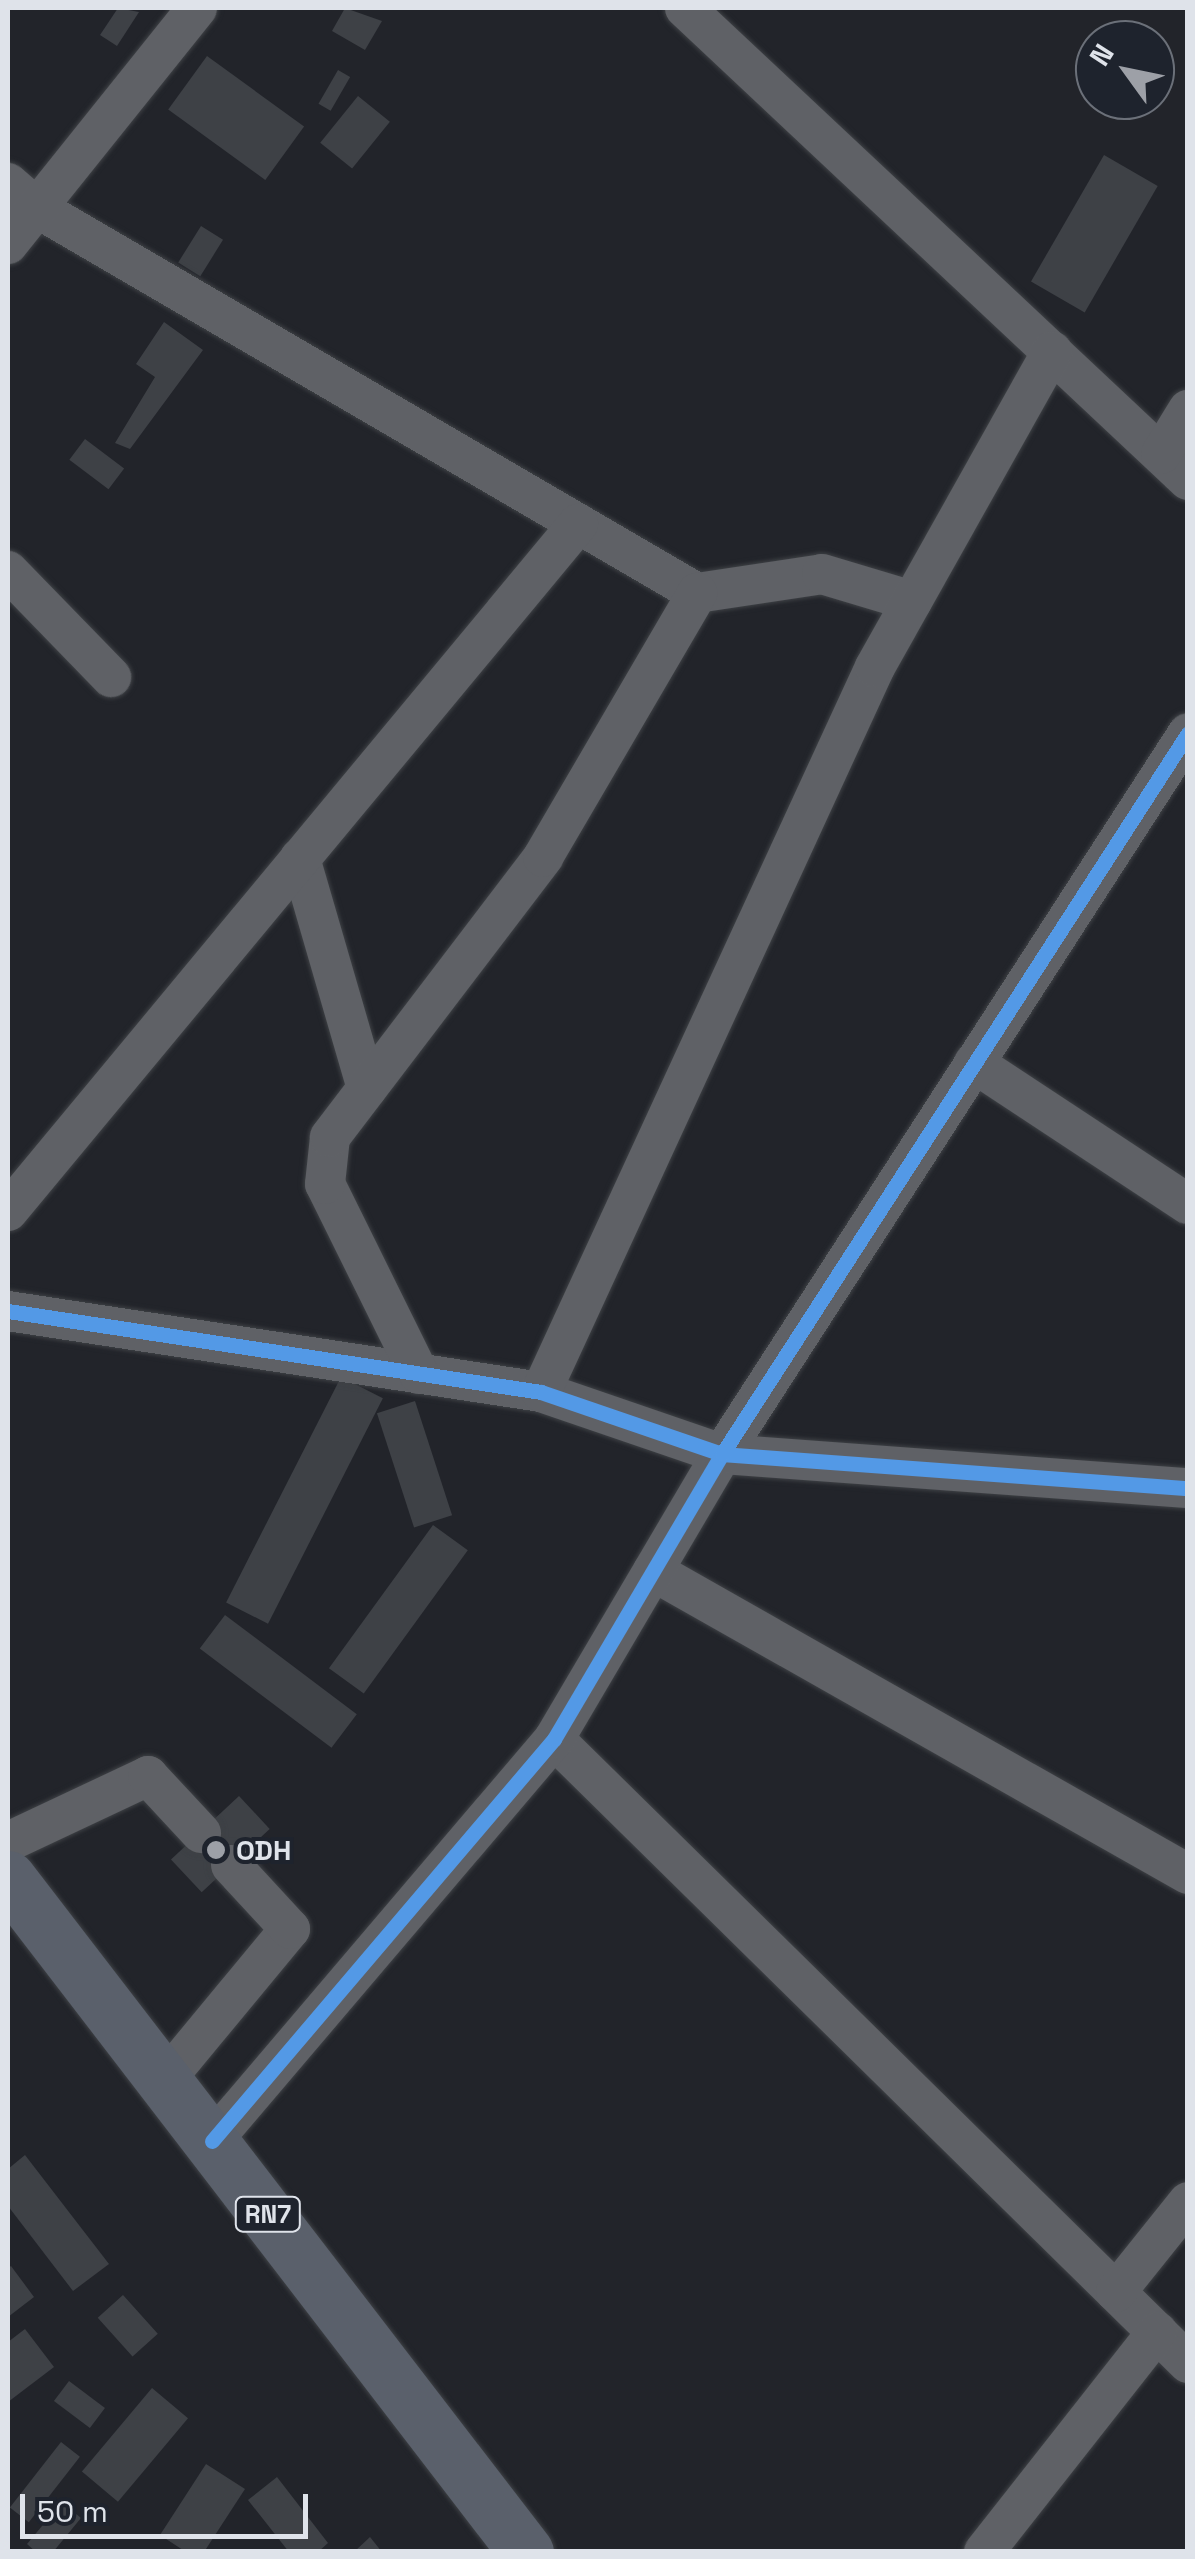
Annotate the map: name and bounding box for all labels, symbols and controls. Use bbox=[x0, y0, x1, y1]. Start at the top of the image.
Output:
north arrow bbox=[1075, 20, 1175, 120]
text: N bbox=[1081, 37, 1122, 72]
place label: ODH bbox=[236, 1833, 291, 1867]
marker: ODH bbox=[205, 1839, 227, 1861]
road number: RN7 bbox=[233, 2194, 303, 2234]
scale bar bbox=[25, 2474, 312, 2536]
text: 50 m bbox=[37, 2492, 108, 2531]

